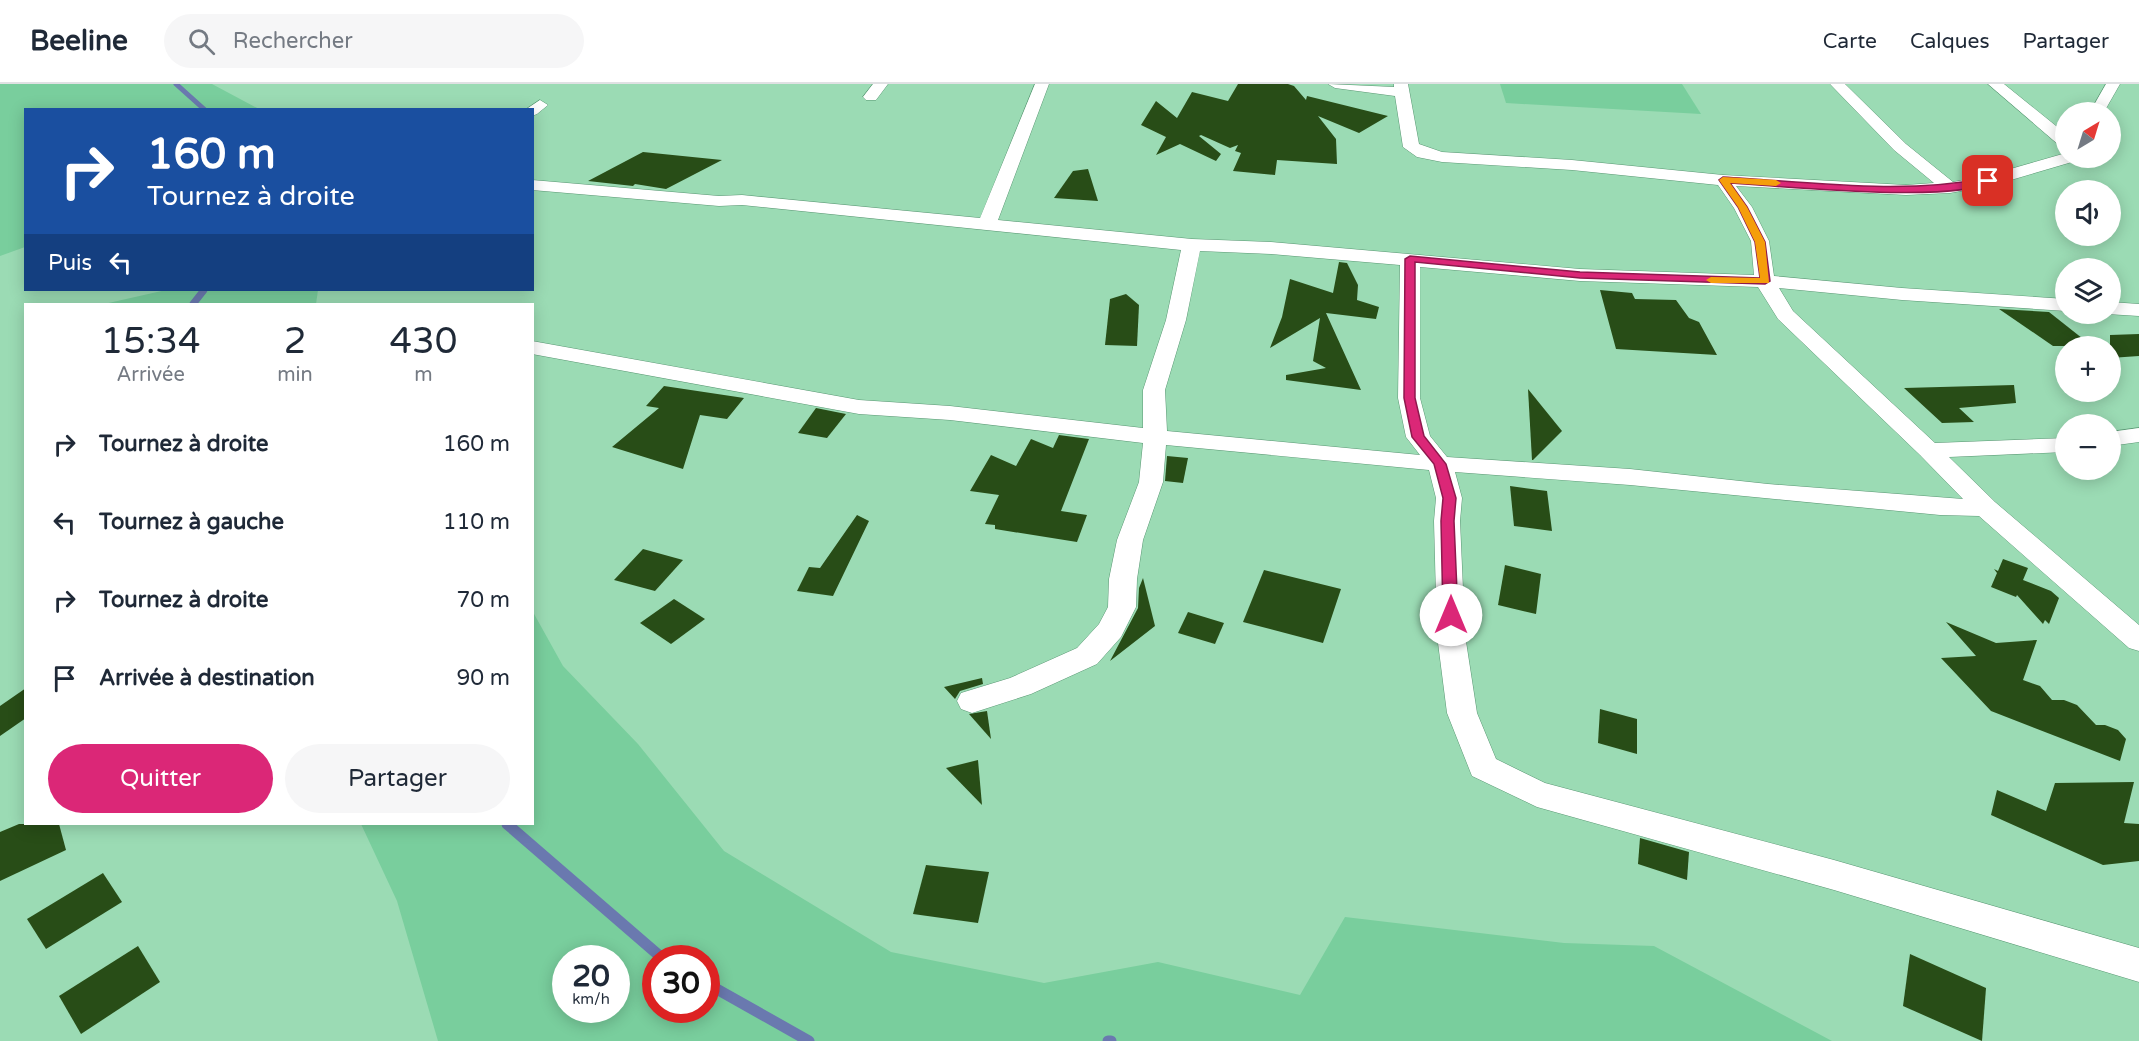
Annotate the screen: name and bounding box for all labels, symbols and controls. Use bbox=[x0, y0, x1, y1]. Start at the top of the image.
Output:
search box bbox=[164, 14, 584, 68]
text: Beeline bbox=[30, 24, 128, 58]
icon: search bbox=[185, 25, 218, 58]
text: Rechercher bbox=[233, 28, 353, 54]
text: Carte bbox=[1823, 29, 1877, 54]
text: Calques bbox=[1910, 29, 1990, 54]
text: Partager bbox=[2023, 29, 2109, 54]
north arrow bbox=[2055, 102, 2121, 168]
map controls bbox=[2055, 102, 2121, 480]
text: 160 m bbox=[147, 129, 276, 180]
icon: right bbox=[48, 132, 126, 210]
pin bbox=[1962, 155, 2013, 206]
icon: arrive bbox=[1971, 164, 2004, 197]
text: Tournez à droite bbox=[147, 180, 355, 213]
button: sound bbox=[2055, 180, 2121, 246]
icon: left bbox=[104, 246, 137, 279]
text: Puis bbox=[48, 250, 92, 276]
button: layers bbox=[2055, 258, 2121, 324]
text: 15:34 bbox=[101, 320, 201, 363]
text: 2 bbox=[284, 320, 306, 363]
text: 430 bbox=[389, 320, 457, 363]
button: + bbox=[2055, 336, 2121, 402]
text: Arrivée bbox=[117, 363, 185, 387]
text: min bbox=[277, 363, 313, 387]
text: m bbox=[414, 363, 433, 387]
button: − bbox=[2055, 414, 2121, 480]
icon: right bbox=[48, 428, 81, 461]
text: Tournez à droite bbox=[99, 431, 268, 457]
text: 160 m bbox=[443, 431, 510, 457]
icon: left bbox=[48, 506, 81, 539]
text: Tournez à gauche bbox=[99, 509, 284, 535]
text: 110 m bbox=[443, 509, 510, 535]
position arrow bbox=[1419, 583, 1483, 647]
icon: right bbox=[48, 584, 81, 617]
text: Tournez à droite bbox=[99, 587, 268, 613]
text: 70 m bbox=[456, 587, 510, 613]
icon: arrive bbox=[48, 662, 81, 695]
text: Arrivée à destination bbox=[99, 665, 315, 691]
text: 90 m bbox=[456, 665, 510, 691]
button: Quitter bbox=[48, 744, 273, 813]
button: Partager bbox=[285, 744, 510, 813]
speed limit sign: 30 bbox=[642, 945, 720, 1023]
text: 20 bbox=[572, 958, 610, 995]
text: km/h bbox=[572, 990, 610, 1008]

